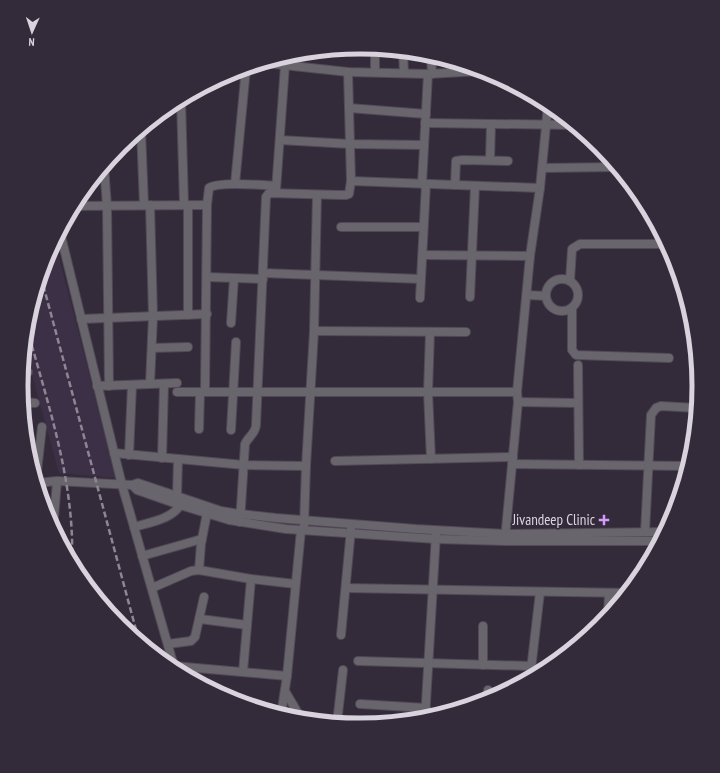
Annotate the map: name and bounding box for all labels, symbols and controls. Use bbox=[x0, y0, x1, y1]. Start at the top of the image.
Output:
north arrow bbox=[12, 12, 52, 52]
text: N bbox=[28, 35, 35, 49]
place label: Jivandeep Clinic bbox=[511, 510, 596, 529]
marker: Jivandeep Clinic bbox=[598, 514, 610, 526]

